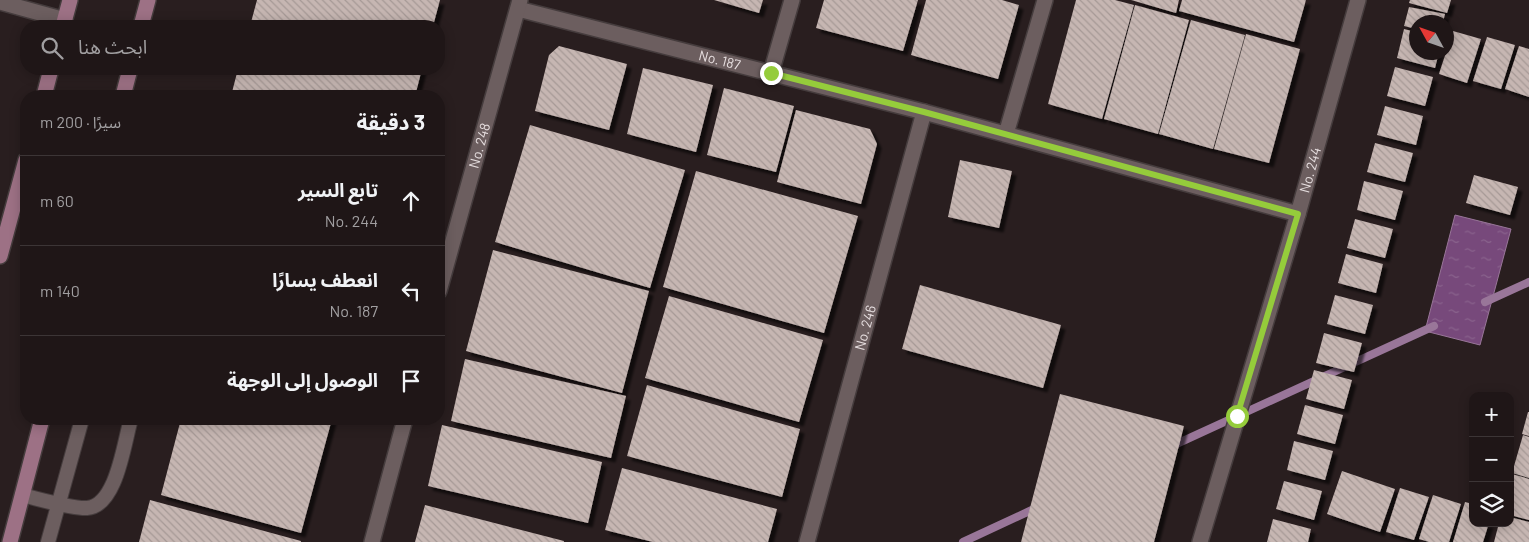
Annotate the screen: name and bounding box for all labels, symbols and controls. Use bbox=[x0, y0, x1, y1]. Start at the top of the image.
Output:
north arrow bbox=[1409, 15, 1454, 60]
search box bbox=[20, 20, 445, 75]
icon: search bbox=[38, 34, 66, 62]
text: ابحث هنا bbox=[78, 35, 147, 58]
street label: No. 187 bbox=[697, 46, 743, 73]
route end bbox=[760, 62, 783, 85]
text: 3 دقيقة bbox=[357, 109, 425, 134]
text: سيرًا · 200 m bbox=[40, 112, 121, 131]
street label: No. 248 bbox=[465, 121, 493, 170]
street label: No. 244 bbox=[1295, 145, 1324, 195]
text: تابع السير bbox=[298, 178, 378, 201]
icon: ahead bbox=[397, 187, 425, 215]
text: 60 m bbox=[40, 191, 74, 210]
text: No. 244 bbox=[325, 211, 378, 230]
text: انعطف يسارًا bbox=[272, 268, 378, 291]
icon: left bbox=[397, 277, 425, 305]
text: 140 m bbox=[40, 281, 80, 300]
text: No. 187 bbox=[329, 301, 378, 320]
street label: No. 246 bbox=[851, 303, 879, 352]
icon: arrive bbox=[397, 367, 425, 395]
text: الوصول إلى الوجهة bbox=[227, 368, 378, 391]
map controls bbox=[1469, 392, 1514, 527]
button: + bbox=[1469, 392, 1514, 437]
route start bbox=[1226, 405, 1249, 428]
button: − bbox=[1469, 437, 1514, 482]
button: layers bbox=[1469, 482, 1514, 527]

